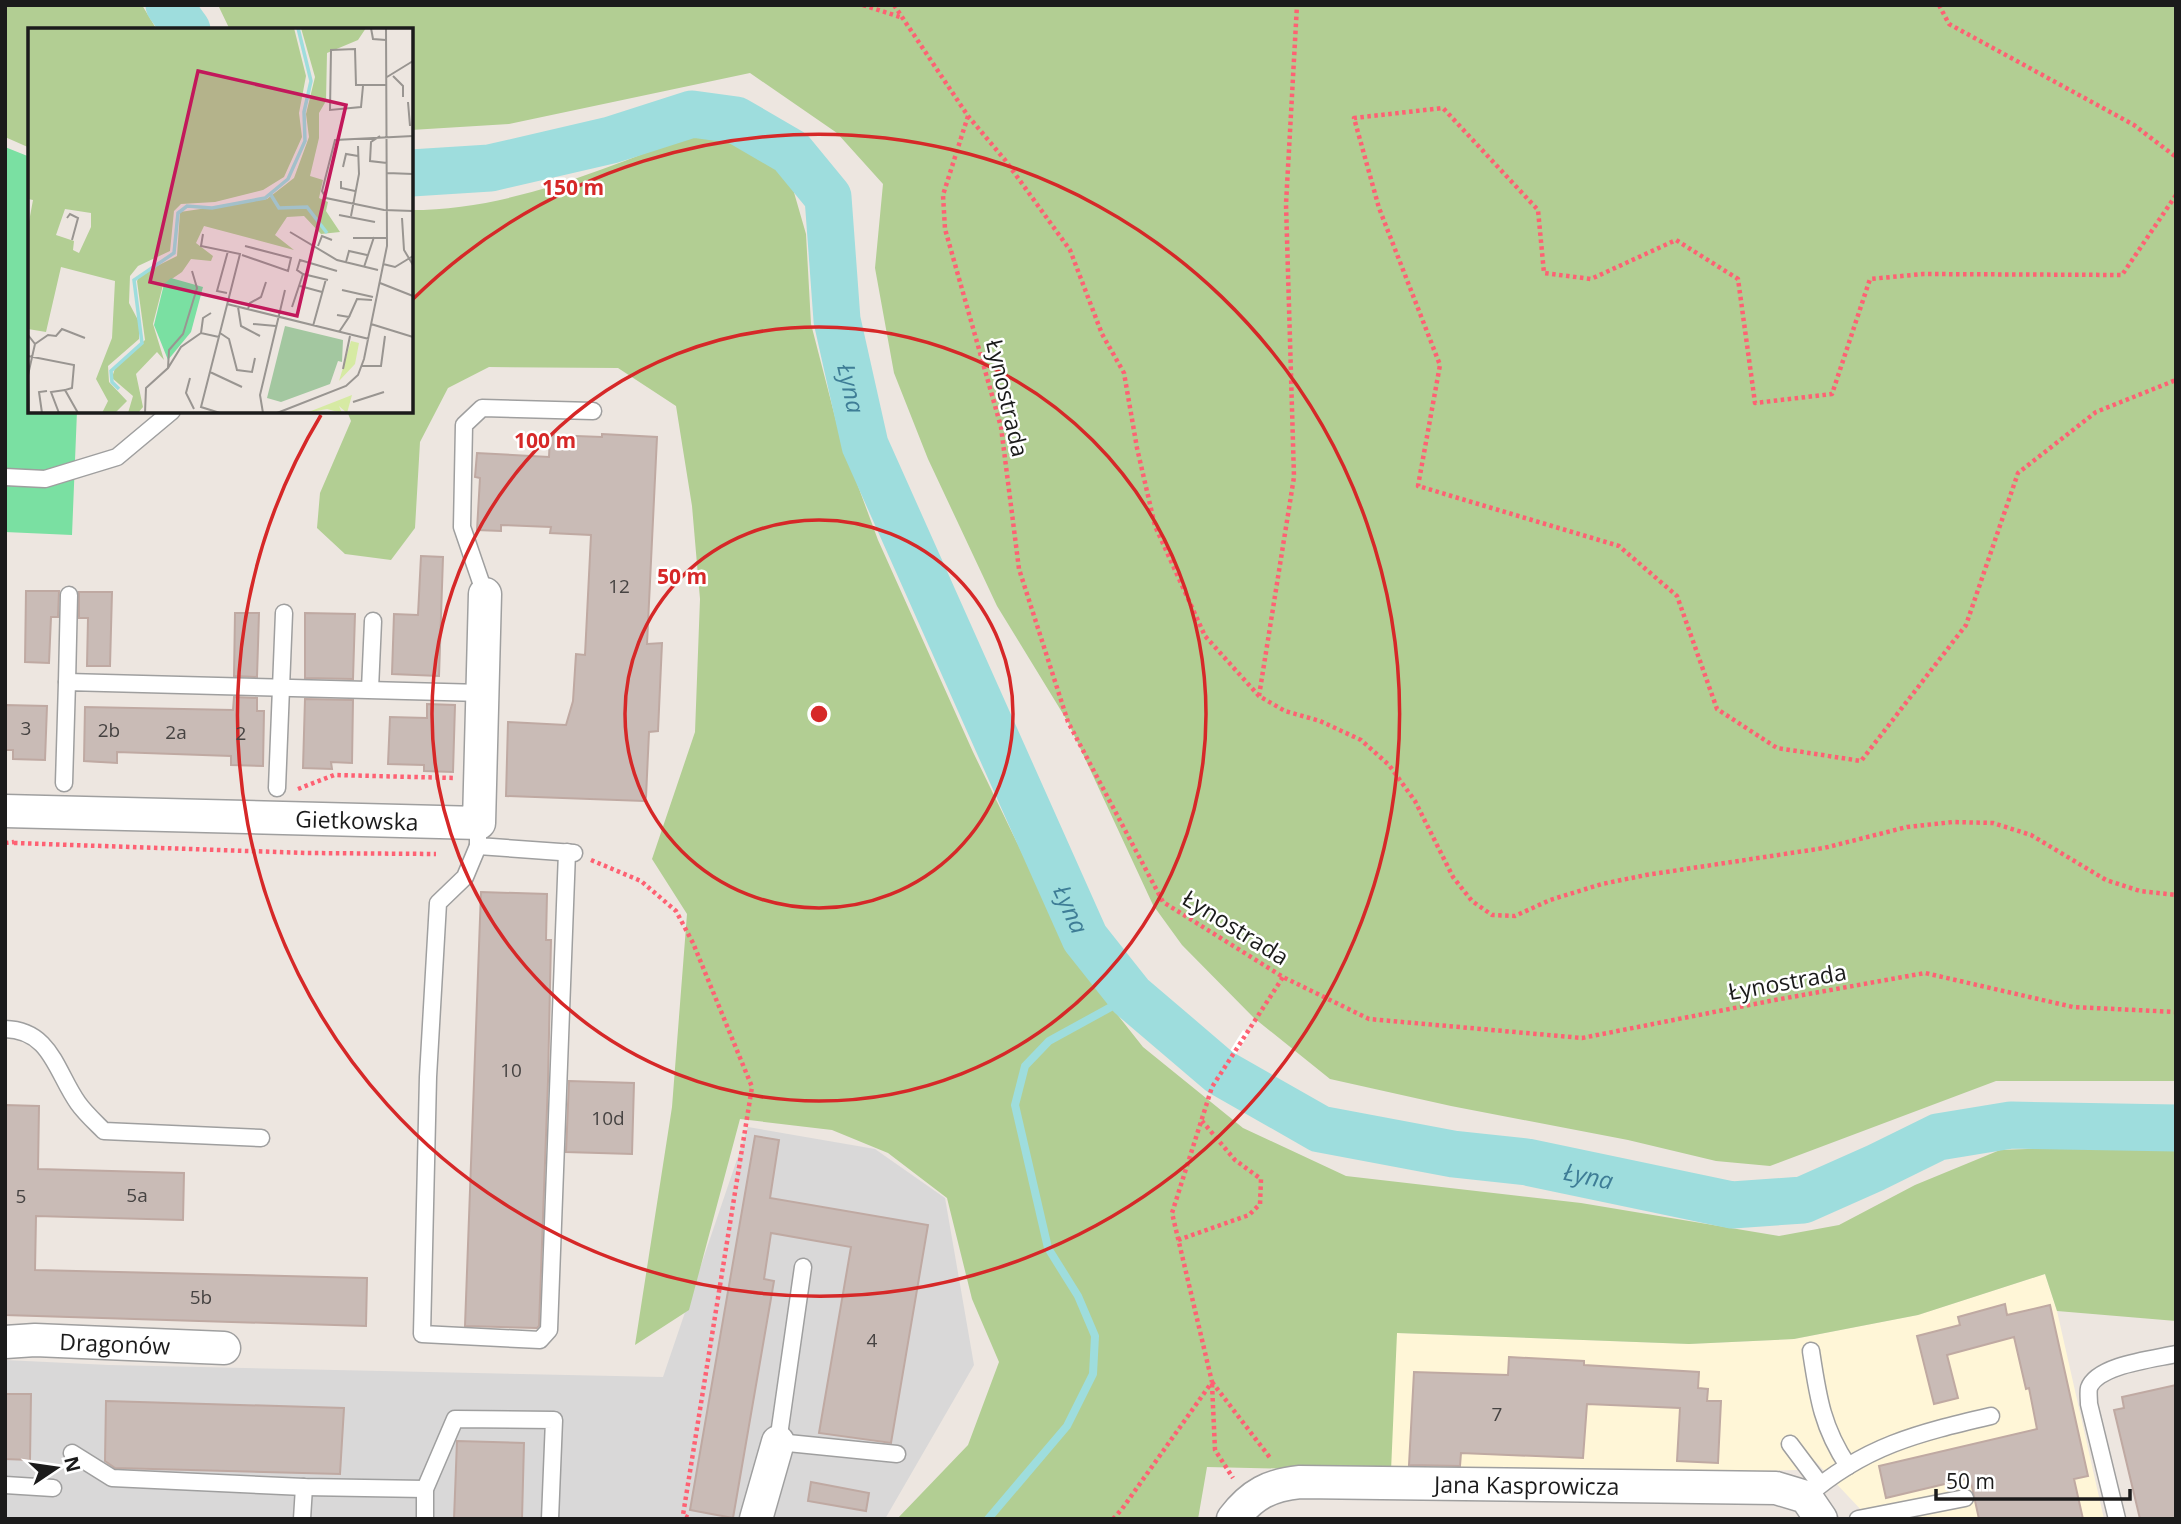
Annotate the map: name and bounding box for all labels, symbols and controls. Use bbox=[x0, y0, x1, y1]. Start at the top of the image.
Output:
inset map bbox=[28, 28, 413, 413]
text: 150 m bbox=[542, 173, 604, 201]
street label: Łynostrada bbox=[979, 336, 1037, 460]
water label: Łyna bbox=[831, 360, 874, 417]
text: 100 m bbox=[514, 426, 576, 454]
text: 50 m bbox=[657, 562, 707, 590]
house number: 12 bbox=[608, 573, 630, 599]
centre of rings bbox=[807, 702, 831, 726]
house number: 3 bbox=[21, 715, 31, 741]
house number: 2b bbox=[98, 717, 120, 743]
house number: 2a bbox=[165, 719, 187, 745]
house number: 2 bbox=[236, 720, 246, 746]
street label: Gietkowska bbox=[295, 802, 419, 837]
water label: Łyna bbox=[1047, 879, 1097, 939]
street label: Łynostrada bbox=[1177, 882, 1295, 972]
street label: Łynostrada bbox=[1725, 955, 1849, 1007]
house number: 10 bbox=[500, 1057, 522, 1083]
house number: 10d bbox=[591, 1105, 625, 1131]
water label: Łyna bbox=[1561, 1154, 1617, 1196]
house number: 5a bbox=[126, 1182, 148, 1208]
house number: 5 bbox=[16, 1183, 26, 1209]
house number: 5b bbox=[190, 1284, 212, 1310]
street label: Dragonów bbox=[59, 1325, 171, 1362]
house number: 4 bbox=[867, 1327, 878, 1353]
house number: 7 bbox=[1492, 1401, 1502, 1427]
north arrow bbox=[21, 1433, 91, 1503]
text: N bbox=[58, 1454, 87, 1475]
scale bar bbox=[1936, 1458, 2130, 1502]
text: 50 m bbox=[1946, 1467, 1995, 1495]
street label: Jana Kasprowicza bbox=[1432, 1468, 1620, 1502]

